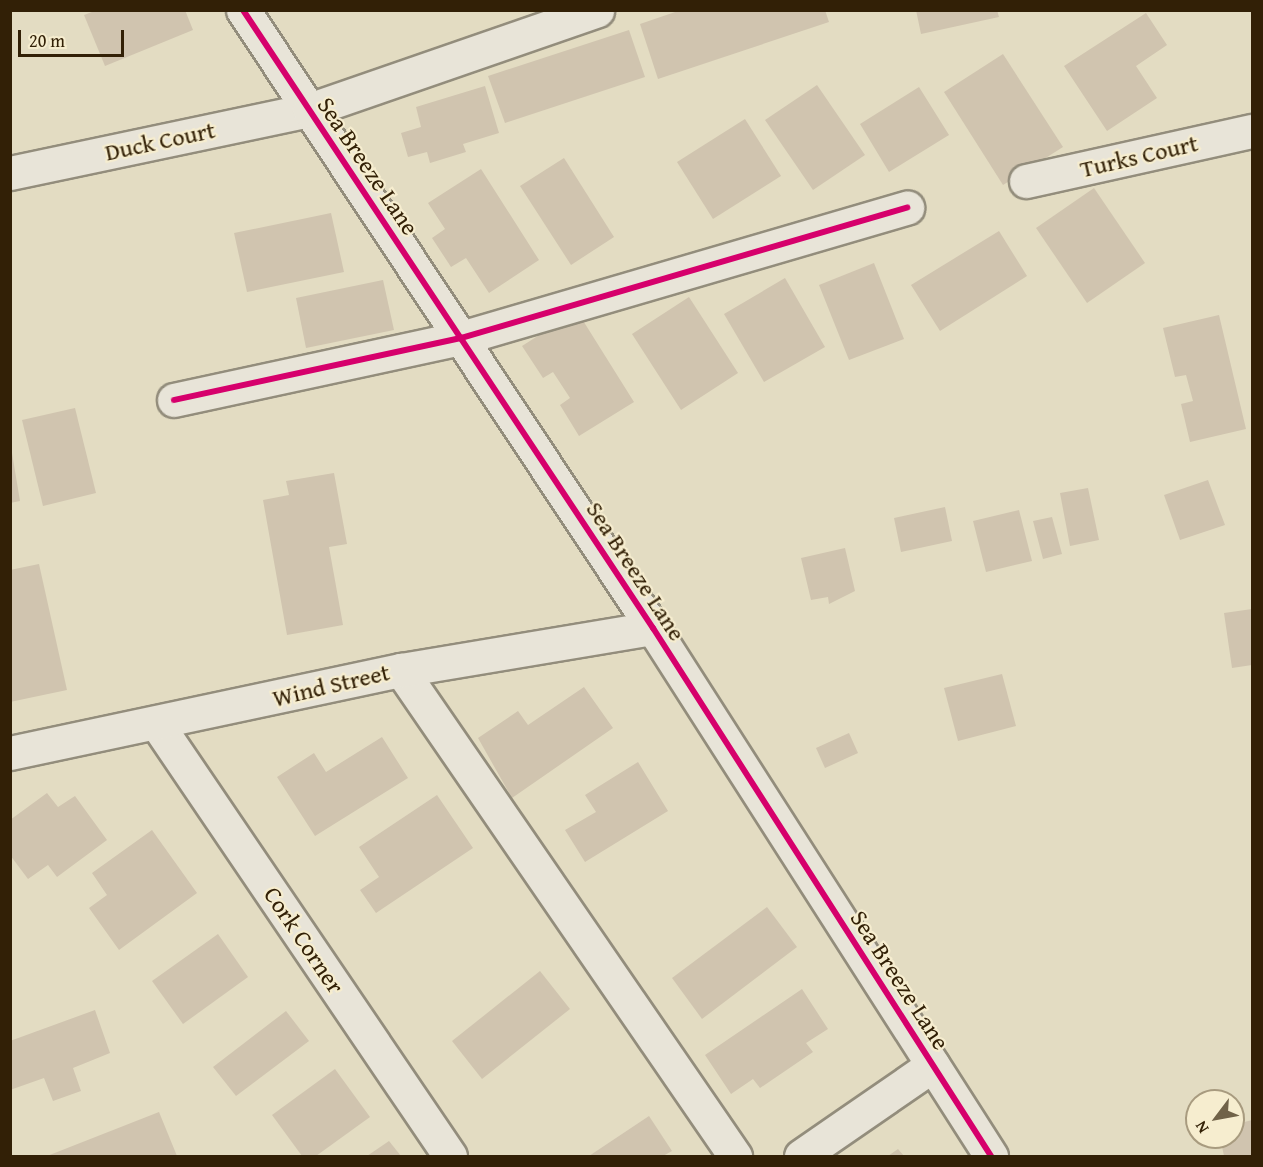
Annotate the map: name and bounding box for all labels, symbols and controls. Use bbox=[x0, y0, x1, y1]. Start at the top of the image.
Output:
scale bar bbox=[21, 18, 128, 56]
text: 20 m bbox=[29, 27, 65, 54]
street label: Sea Breeze Lane bbox=[311, 92, 425, 240]
street label: Duck Court bbox=[102, 115, 218, 167]
street label: Turks Court bbox=[1077, 128, 1201, 184]
street label: Sea Breeze Lane bbox=[580, 496, 692, 646]
street label: Wind Street bbox=[270, 658, 392, 712]
street label: Cork Corner bbox=[258, 881, 350, 999]
street label: Sea Breeze Lane bbox=[844, 905, 956, 1055]
north arrow bbox=[1185, 1089, 1245, 1149]
text: N bbox=[1188, 1117, 1214, 1138]

